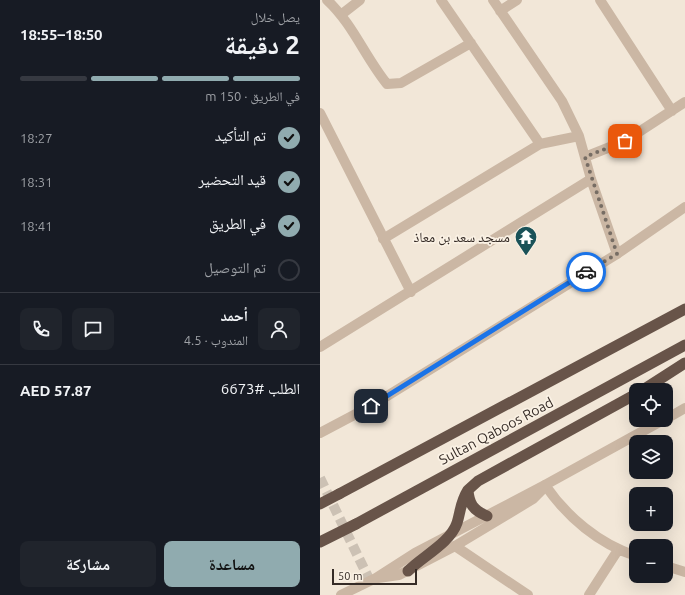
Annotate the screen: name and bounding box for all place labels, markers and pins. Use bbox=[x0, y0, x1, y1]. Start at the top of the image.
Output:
pin bbox=[608, 124, 642, 158]
temple icon: مسجد سعد بن معاذ bbox=[513, 224, 539, 257]
place label: مسجد سعد بن معاذ bbox=[414, 229, 510, 246]
pin bbox=[354, 389, 388, 423]

